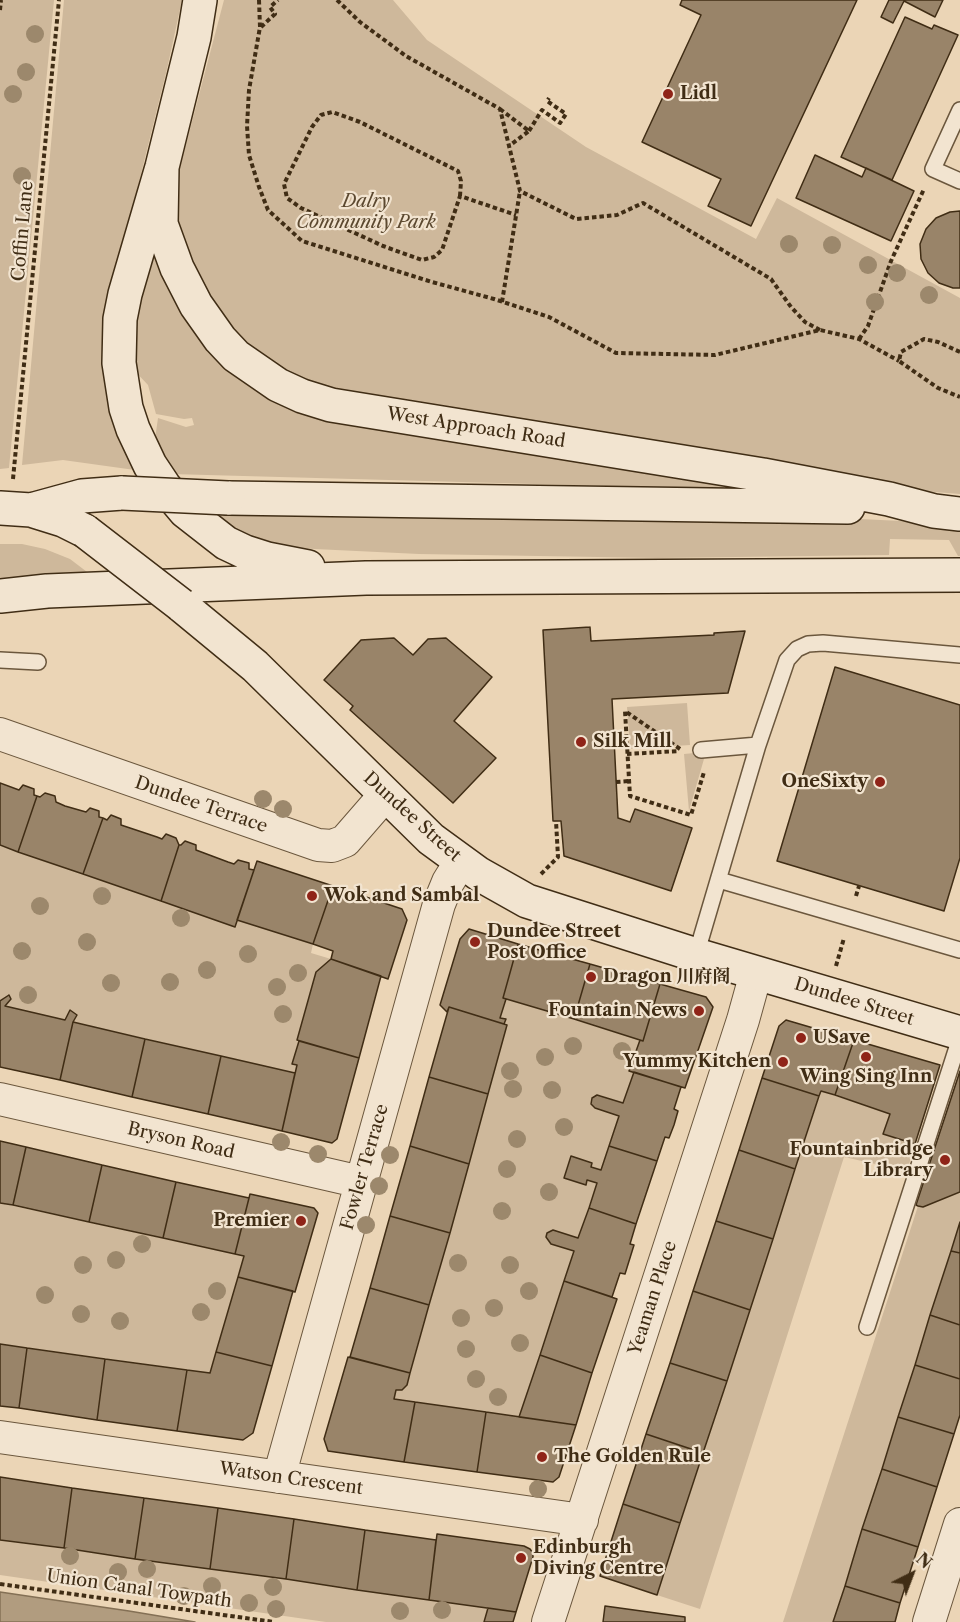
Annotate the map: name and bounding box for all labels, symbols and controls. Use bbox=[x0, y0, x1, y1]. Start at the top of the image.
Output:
place label: Lidl bbox=[680, 83, 717, 105]
marker: Lidl bbox=[661, 87, 675, 101]
street label: Coffin Lane bbox=[8, 180, 38, 282]
park label: Dalry Community Park bbox=[296, 191, 436, 234]
street label: West Approach Road bbox=[385, 403, 567, 453]
place label: Silk Mill bbox=[593, 731, 672, 753]
marker: Silk Mill bbox=[574, 735, 588, 749]
street label: Dundee Street bbox=[359, 768, 465, 866]
place label: OneSixty bbox=[782, 771, 868, 793]
street label: Dundee Terrace bbox=[132, 772, 270, 838]
marker: OneSixty bbox=[873, 775, 887, 789]
place label: Wok and Sambal bbox=[324, 885, 479, 907]
marker: Wok and Sambal bbox=[305, 889, 319, 903]
place label: Dundee Street Post Office bbox=[487, 921, 621, 964]
marker: Dundee Street Post Office bbox=[468, 935, 482, 949]
place label: Dragon 川府阁 bbox=[603, 966, 730, 988]
marker: Dragon 川府阁 bbox=[584, 970, 598, 984]
street label: Dundee Street bbox=[792, 974, 916, 1030]
place label: Fountain News bbox=[548, 1000, 687, 1022]
marker: Fountain News bbox=[692, 1004, 706, 1018]
place label: USave bbox=[813, 1027, 870, 1049]
marker: USave bbox=[794, 1031, 808, 1045]
marker: Wing Sing Inn bbox=[859, 1050, 873, 1064]
place label: Yummy Kitchen bbox=[623, 1051, 771, 1073]
marker: Yummy Kitchen bbox=[776, 1055, 790, 1069]
place label: Wing Sing Inn bbox=[800, 1066, 932, 1088]
street label: Fowler Terrace bbox=[337, 1102, 393, 1232]
street label: Bryson Road bbox=[125, 1118, 237, 1164]
place label: Fountainbridge Library bbox=[789, 1139, 933, 1182]
marker: Fountainbridge Library bbox=[938, 1153, 952, 1167]
place label: Premier bbox=[213, 1210, 289, 1232]
marker: Premier bbox=[294, 1214, 308, 1228]
street label: Yeaman Place bbox=[624, 1238, 682, 1358]
place label: The Golden Rule bbox=[554, 1446, 711, 1468]
marker: The Golden Rule bbox=[535, 1450, 549, 1464]
street label: Watson Crescent bbox=[218, 1458, 364, 1500]
place label: Edinburgh Diving Centre bbox=[533, 1537, 664, 1580]
north arrow bbox=[882, 1544, 942, 1604]
text: N bbox=[912, 1549, 936, 1573]
marker: Edinburgh Diving Centre bbox=[514, 1551, 528, 1565]
street label: Union Canal Towpath bbox=[45, 1565, 233, 1613]

